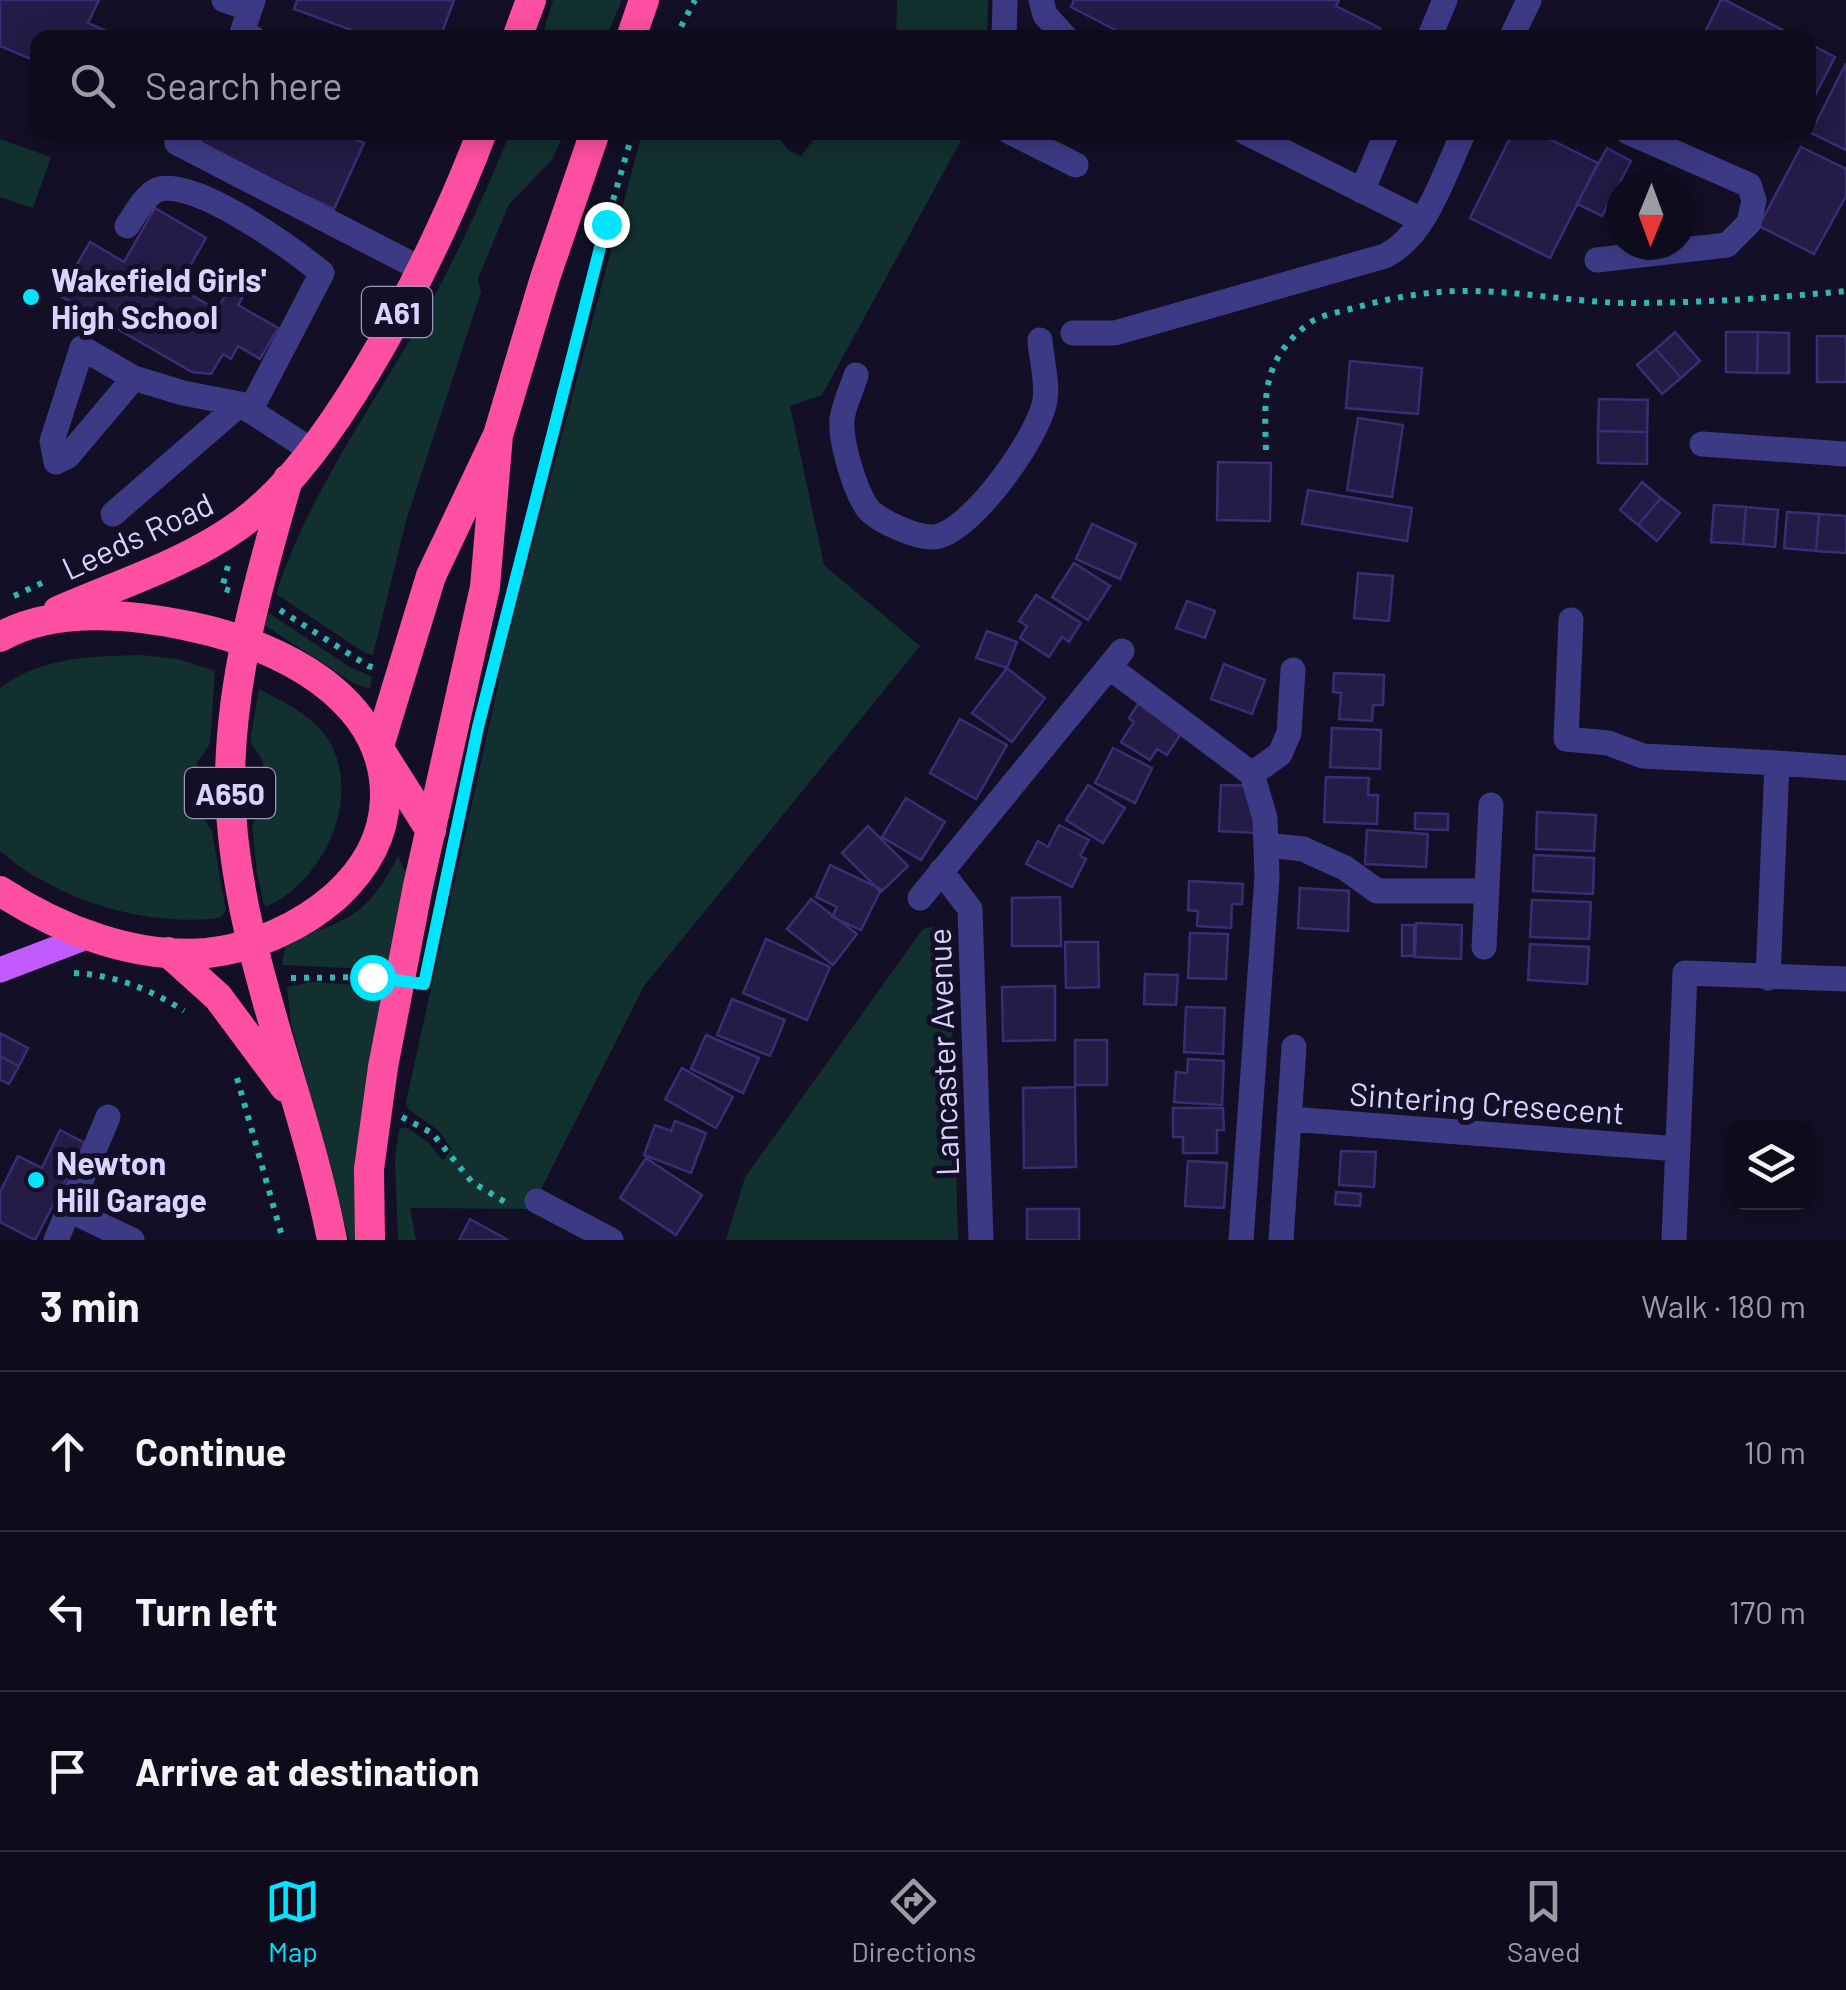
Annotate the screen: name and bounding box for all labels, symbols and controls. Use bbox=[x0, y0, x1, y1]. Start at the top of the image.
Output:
search box bbox=[30, 30, 1816, 140]
icon: search bbox=[65, 58, 120, 113]
text: Search here bbox=[145, 62, 343, 108]
north arrow bbox=[1606, 170, 1696, 260]
route end bbox=[584, 202, 630, 248]
place label: Wakefield Girls' High School bbox=[51, 260, 267, 335]
marker: Wakefield Girls' High School bbox=[20, 286, 42, 308]
road number: A61 bbox=[362, 287, 432, 337]
street label: Leeds Road bbox=[55, 483, 219, 587]
road number: A650 bbox=[185, 768, 275, 818]
street label: Lancaster Avenue bbox=[919, 927, 965, 1177]
route start bbox=[350, 955, 396, 1001]
street label: Sintering Cresecent bbox=[1348, 1073, 1626, 1131]
map controls bbox=[1726, 1120, 1816, 1210]
button: layers bbox=[1726, 1120, 1816, 1210]
place label: Newton Hill Garage bbox=[56, 1143, 207, 1218]
marker: Newton Hill Garage bbox=[25, 1169, 47, 1191]
text: 3 min bbox=[40, 1280, 140, 1330]
text: Walk · 180 m bbox=[1641, 1286, 1806, 1324]
icon: ahead bbox=[40, 1424, 95, 1479]
text: Continue bbox=[135, 1428, 286, 1474]
text: 10 m bbox=[1744, 1432, 1806, 1470]
icon: left bbox=[40, 1584, 95, 1639]
text: Turn left bbox=[135, 1588, 278, 1634]
text: 170 m bbox=[1729, 1592, 1806, 1630]
icon: arrive bbox=[40, 1744, 95, 1799]
text: Arrive at destination bbox=[135, 1748, 480, 1794]
tab: Map bbox=[265, 1874, 320, 1968]
tab: Directions bbox=[851, 1874, 976, 1968]
tab: Saved bbox=[1507, 1874, 1581, 1968]

